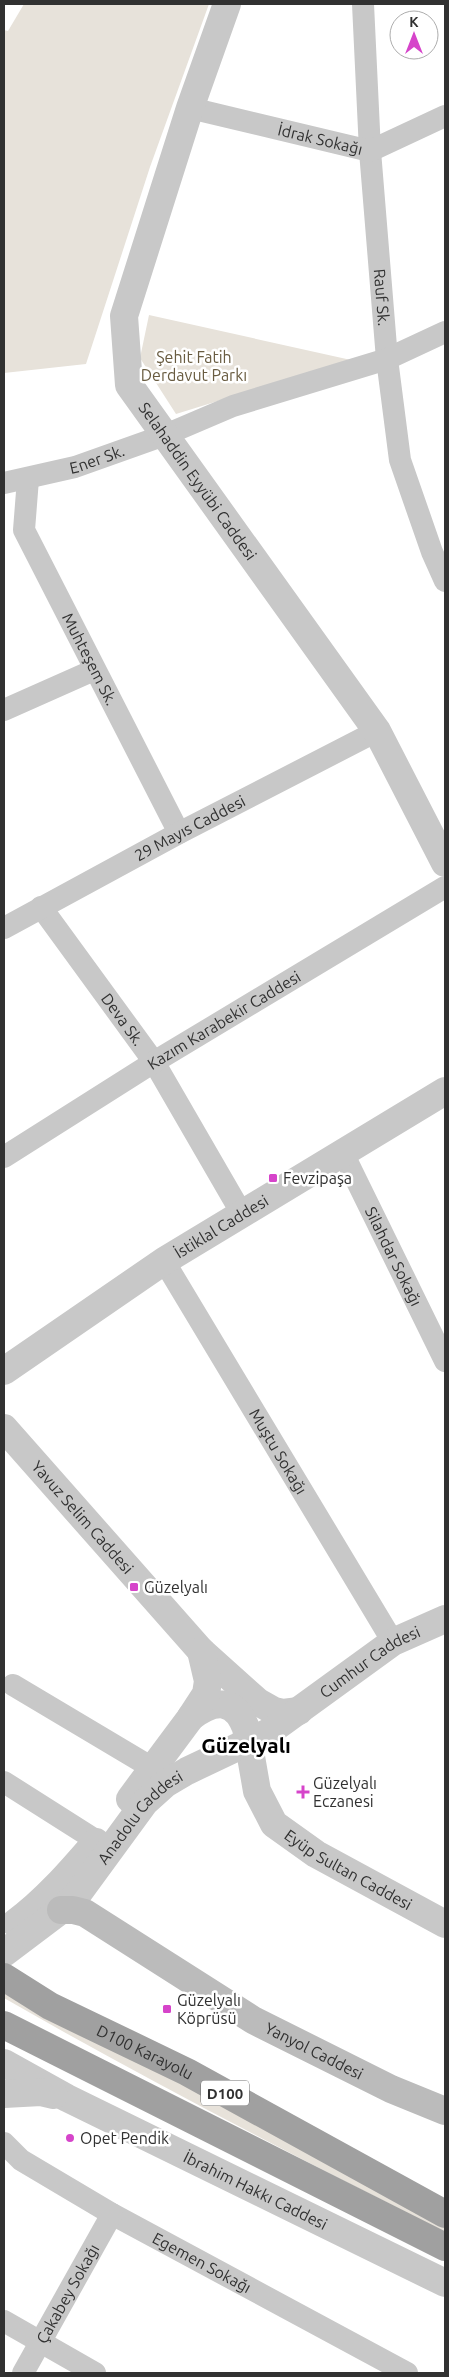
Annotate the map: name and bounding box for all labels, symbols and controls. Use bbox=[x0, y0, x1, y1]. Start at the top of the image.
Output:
north arrow bbox=[389, 10, 439, 60]
text: K bbox=[409, 14, 419, 30]
street label: İdrak Sokağı bbox=[276, 120, 365, 158]
street label: Rauf Sk. bbox=[371, 268, 393, 327]
park label: Şehit Fatih Derdavut Parkı bbox=[141, 348, 247, 384]
street label: Selahaddin Eyyübi Caddesi bbox=[135, 399, 260, 563]
street label: Ener Sk. bbox=[68, 441, 127, 477]
street label: Muhteşem Sk. bbox=[59, 610, 121, 708]
street label: 29 Mayıs Caddesi bbox=[131, 791, 248, 864]
street label: Kazım Karabekir Caddesi bbox=[144, 967, 304, 1073]
street label: Deva Sk. bbox=[98, 990, 148, 1049]
place label: Fevzipaşa bbox=[283, 1169, 352, 1187]
marker: Fevzipaşa bbox=[267, 1172, 279, 1184]
street label: İstiklal Caddesi bbox=[171, 1191, 271, 1262]
street label: Silahdar Sokağı bbox=[362, 1204, 426, 1309]
street label: Muştu Sokağı bbox=[246, 1405, 311, 1497]
street label: Yavuz Selim Caddesi bbox=[28, 1457, 137, 1577]
place label: Güzelyalı bbox=[144, 1578, 208, 1596]
marker: Güzelyalı bbox=[128, 1581, 140, 1593]
street label: Cumhur Caddesi bbox=[316, 1622, 423, 1701]
district label: Güzelyalı bbox=[201, 1733, 291, 1757]
street label: Anadolu Caddesi bbox=[94, 1767, 186, 1868]
place label: Güzelyalı Eczanesi bbox=[313, 1774, 377, 1810]
marker: Güzelyalı Eczanesi bbox=[297, 1786, 309, 1798]
street label: Eyüp Sultan Caddesi bbox=[281, 1826, 415, 1913]
place label: Güzelyalı Köprüsü bbox=[177, 1991, 241, 2027]
marker: Güzelyalı Köprüsü bbox=[161, 2003, 173, 2015]
street label: Yanyol Caddesi bbox=[262, 2019, 366, 2083]
street label: D100 Karayolu bbox=[94, 2021, 197, 2083]
road number: D100 bbox=[201, 2080, 249, 2106]
place label: Opet Pendik bbox=[80, 2129, 169, 2147]
marker: Opet Pendik bbox=[64, 2132, 76, 2144]
street label: İbrahim Hakkı Caddesi bbox=[181, 2147, 330, 2233]
street label: Egemen Sokağı bbox=[149, 2229, 254, 2296]
street label: Çakabey Sokağı bbox=[32, 2241, 102, 2346]

